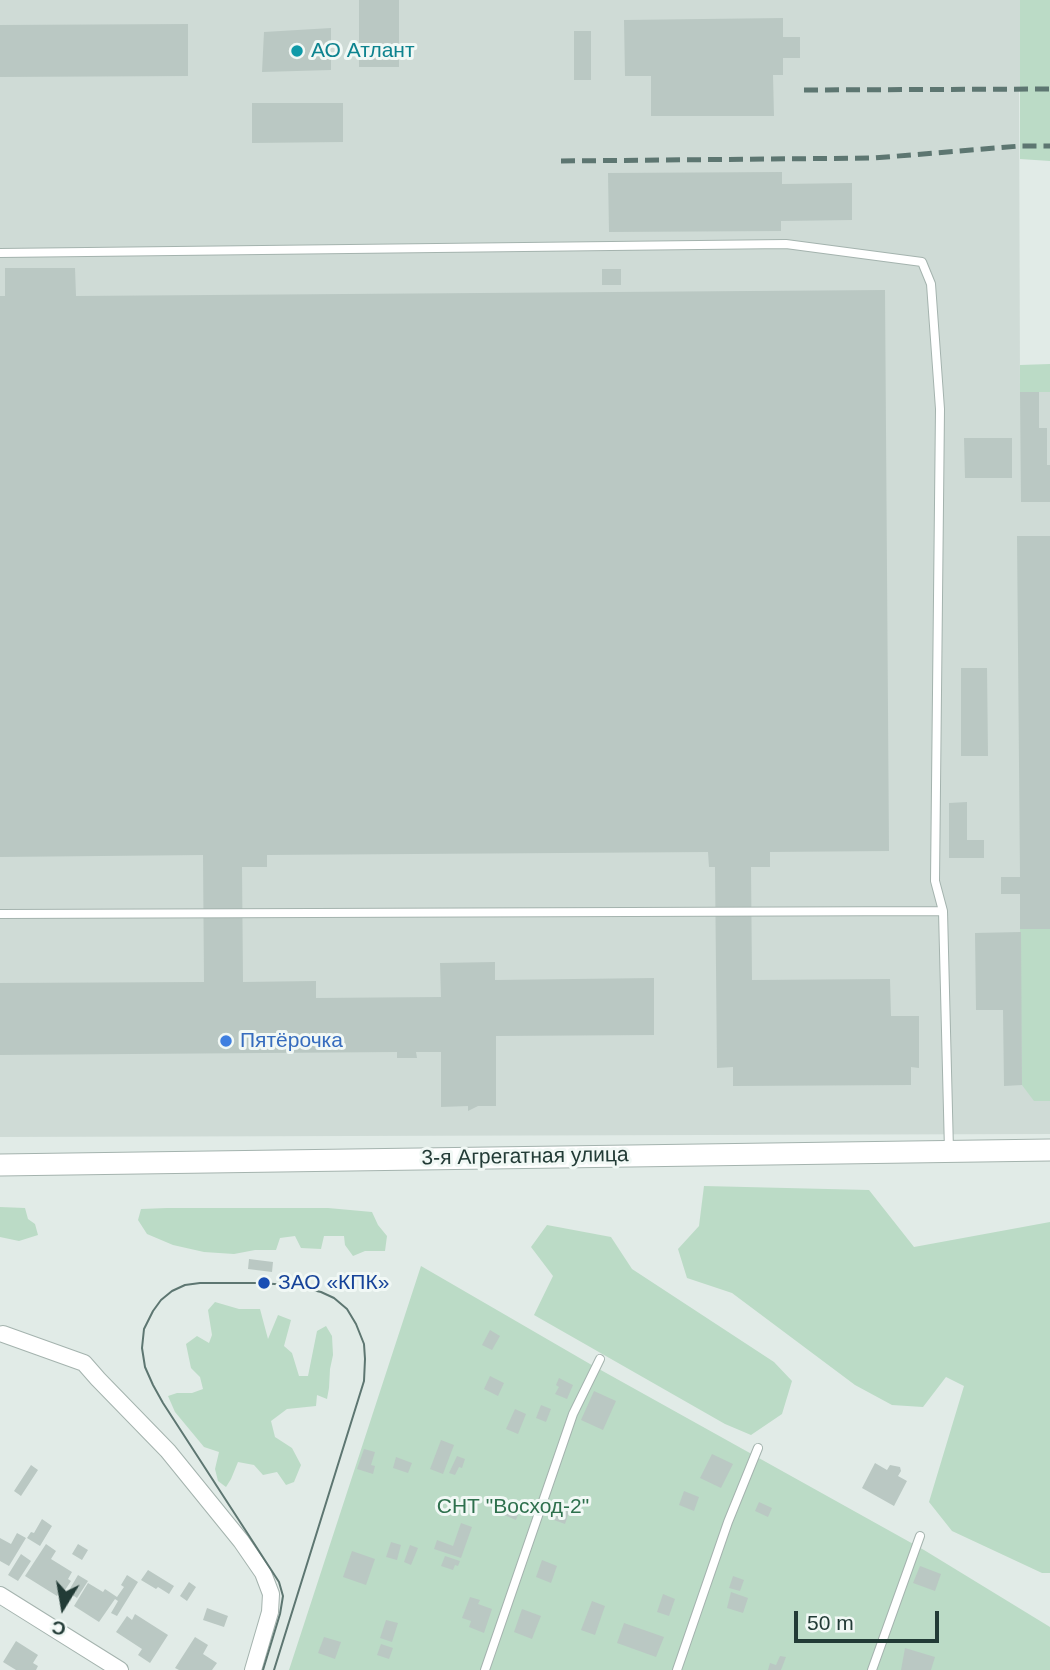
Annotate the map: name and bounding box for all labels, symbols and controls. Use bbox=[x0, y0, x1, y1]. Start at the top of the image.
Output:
place label: АО Атлант bbox=[311, 38, 415, 64]
marker: АО Атлант bbox=[289, 43, 305, 59]
place label: Пятёрочка bbox=[240, 1028, 343, 1054]
marker: Пятёрочка bbox=[218, 1033, 234, 1049]
street label: 3-я Агрегатная улица bbox=[421, 1143, 629, 1171]
place label: ЗАО «КПК» bbox=[278, 1270, 389, 1296]
marker: ЗАО «КПК» bbox=[256, 1275, 272, 1291]
park label: СНТ "Восход-2" bbox=[437, 1494, 589, 1520]
north arrow bbox=[28, 1572, 98, 1642]
scale bar bbox=[798, 1596, 943, 1640]
text: 50 m bbox=[807, 1611, 854, 1634]
text: С bbox=[50, 1616, 68, 1640]

